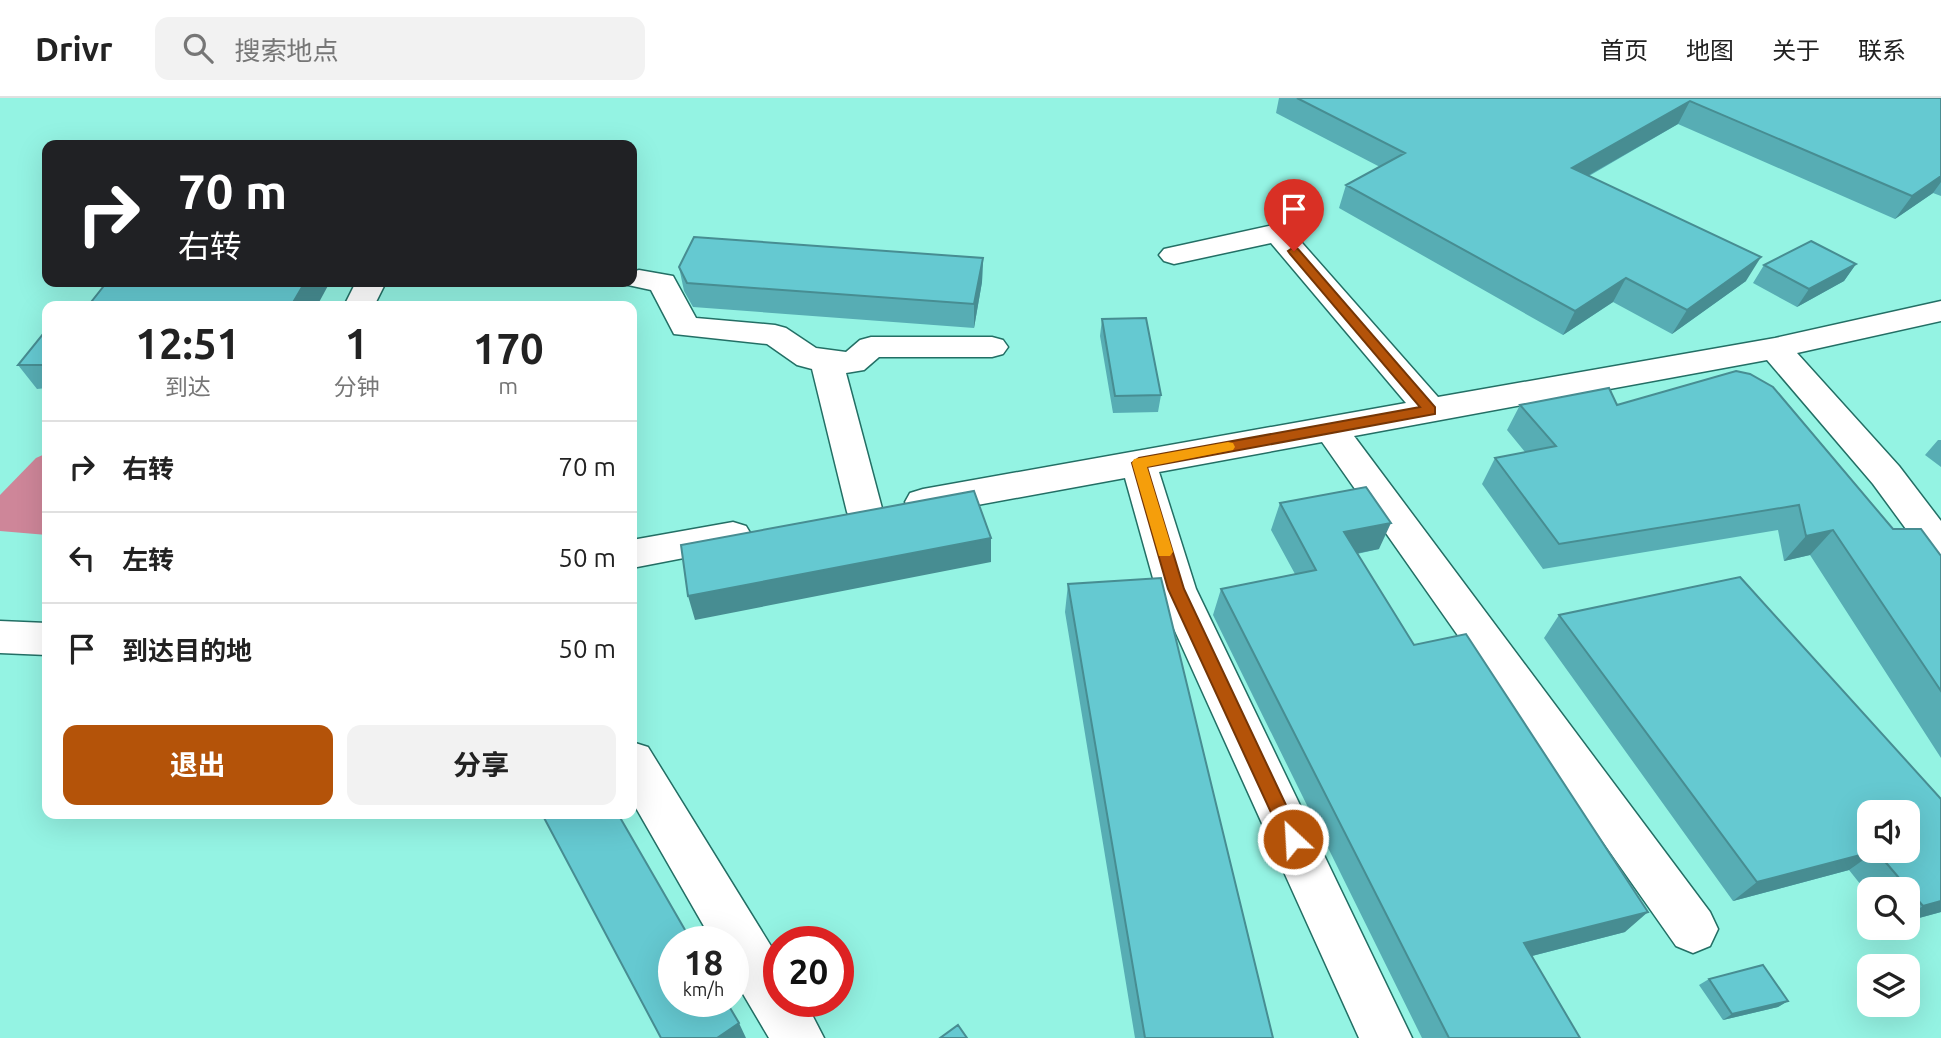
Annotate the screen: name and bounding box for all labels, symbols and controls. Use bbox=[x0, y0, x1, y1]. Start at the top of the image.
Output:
search box bbox=[155, 17, 645, 80]
icon: search bbox=[179, 29, 217, 67]
text: Drivr bbox=[35, 30, 113, 67]
text: 搜索地点 bbox=[235, 36, 339, 65]
text: 首页 bbox=[1600, 37, 1648, 64]
text: 地图 bbox=[1686, 37, 1734, 64]
text: 关于 bbox=[1772, 37, 1820, 64]
text: 联系 bbox=[1858, 37, 1906, 64]
text: 70 m bbox=[178, 163, 287, 218]
icon: right bbox=[63, 168, 154, 259]
pin bbox=[1264, 179, 1324, 251]
icon: arrive bbox=[1275, 190, 1313, 228]
text: 右转 bbox=[178, 228, 242, 264]
text: 12:51 bbox=[135, 320, 240, 367]
text: 1 bbox=[345, 320, 368, 367]
text: 170 bbox=[473, 325, 544, 372]
text: m bbox=[498, 373, 518, 398]
text: 到达 bbox=[165, 374, 211, 399]
text: 分钟 bbox=[334, 374, 380, 399]
icon: right bbox=[63, 448, 101, 486]
text: 70 m bbox=[558, 452, 616, 481]
text: 右转 bbox=[122, 454, 174, 483]
icon: left bbox=[63, 539, 101, 577]
text: 50 m bbox=[558, 543, 616, 572]
text: 左转 bbox=[122, 545, 174, 574]
icon: arrive bbox=[63, 630, 101, 668]
text: 50 m bbox=[558, 634, 616, 663]
text: 到达目的地 bbox=[122, 636, 252, 665]
button: 退出 bbox=[63, 725, 333, 805]
button: 分享 bbox=[347, 725, 616, 805]
map controls bbox=[1857, 800, 1920, 1017]
button: sound bbox=[1857, 800, 1920, 863]
position arrow bbox=[1256, 802, 1330, 876]
button: search bbox=[1857, 877, 1920, 940]
speed limit sign: 20 bbox=[763, 926, 854, 1017]
text: 18 bbox=[684, 942, 723, 982]
button: layers bbox=[1857, 954, 1920, 1017]
text: km/h bbox=[683, 979, 724, 999]

